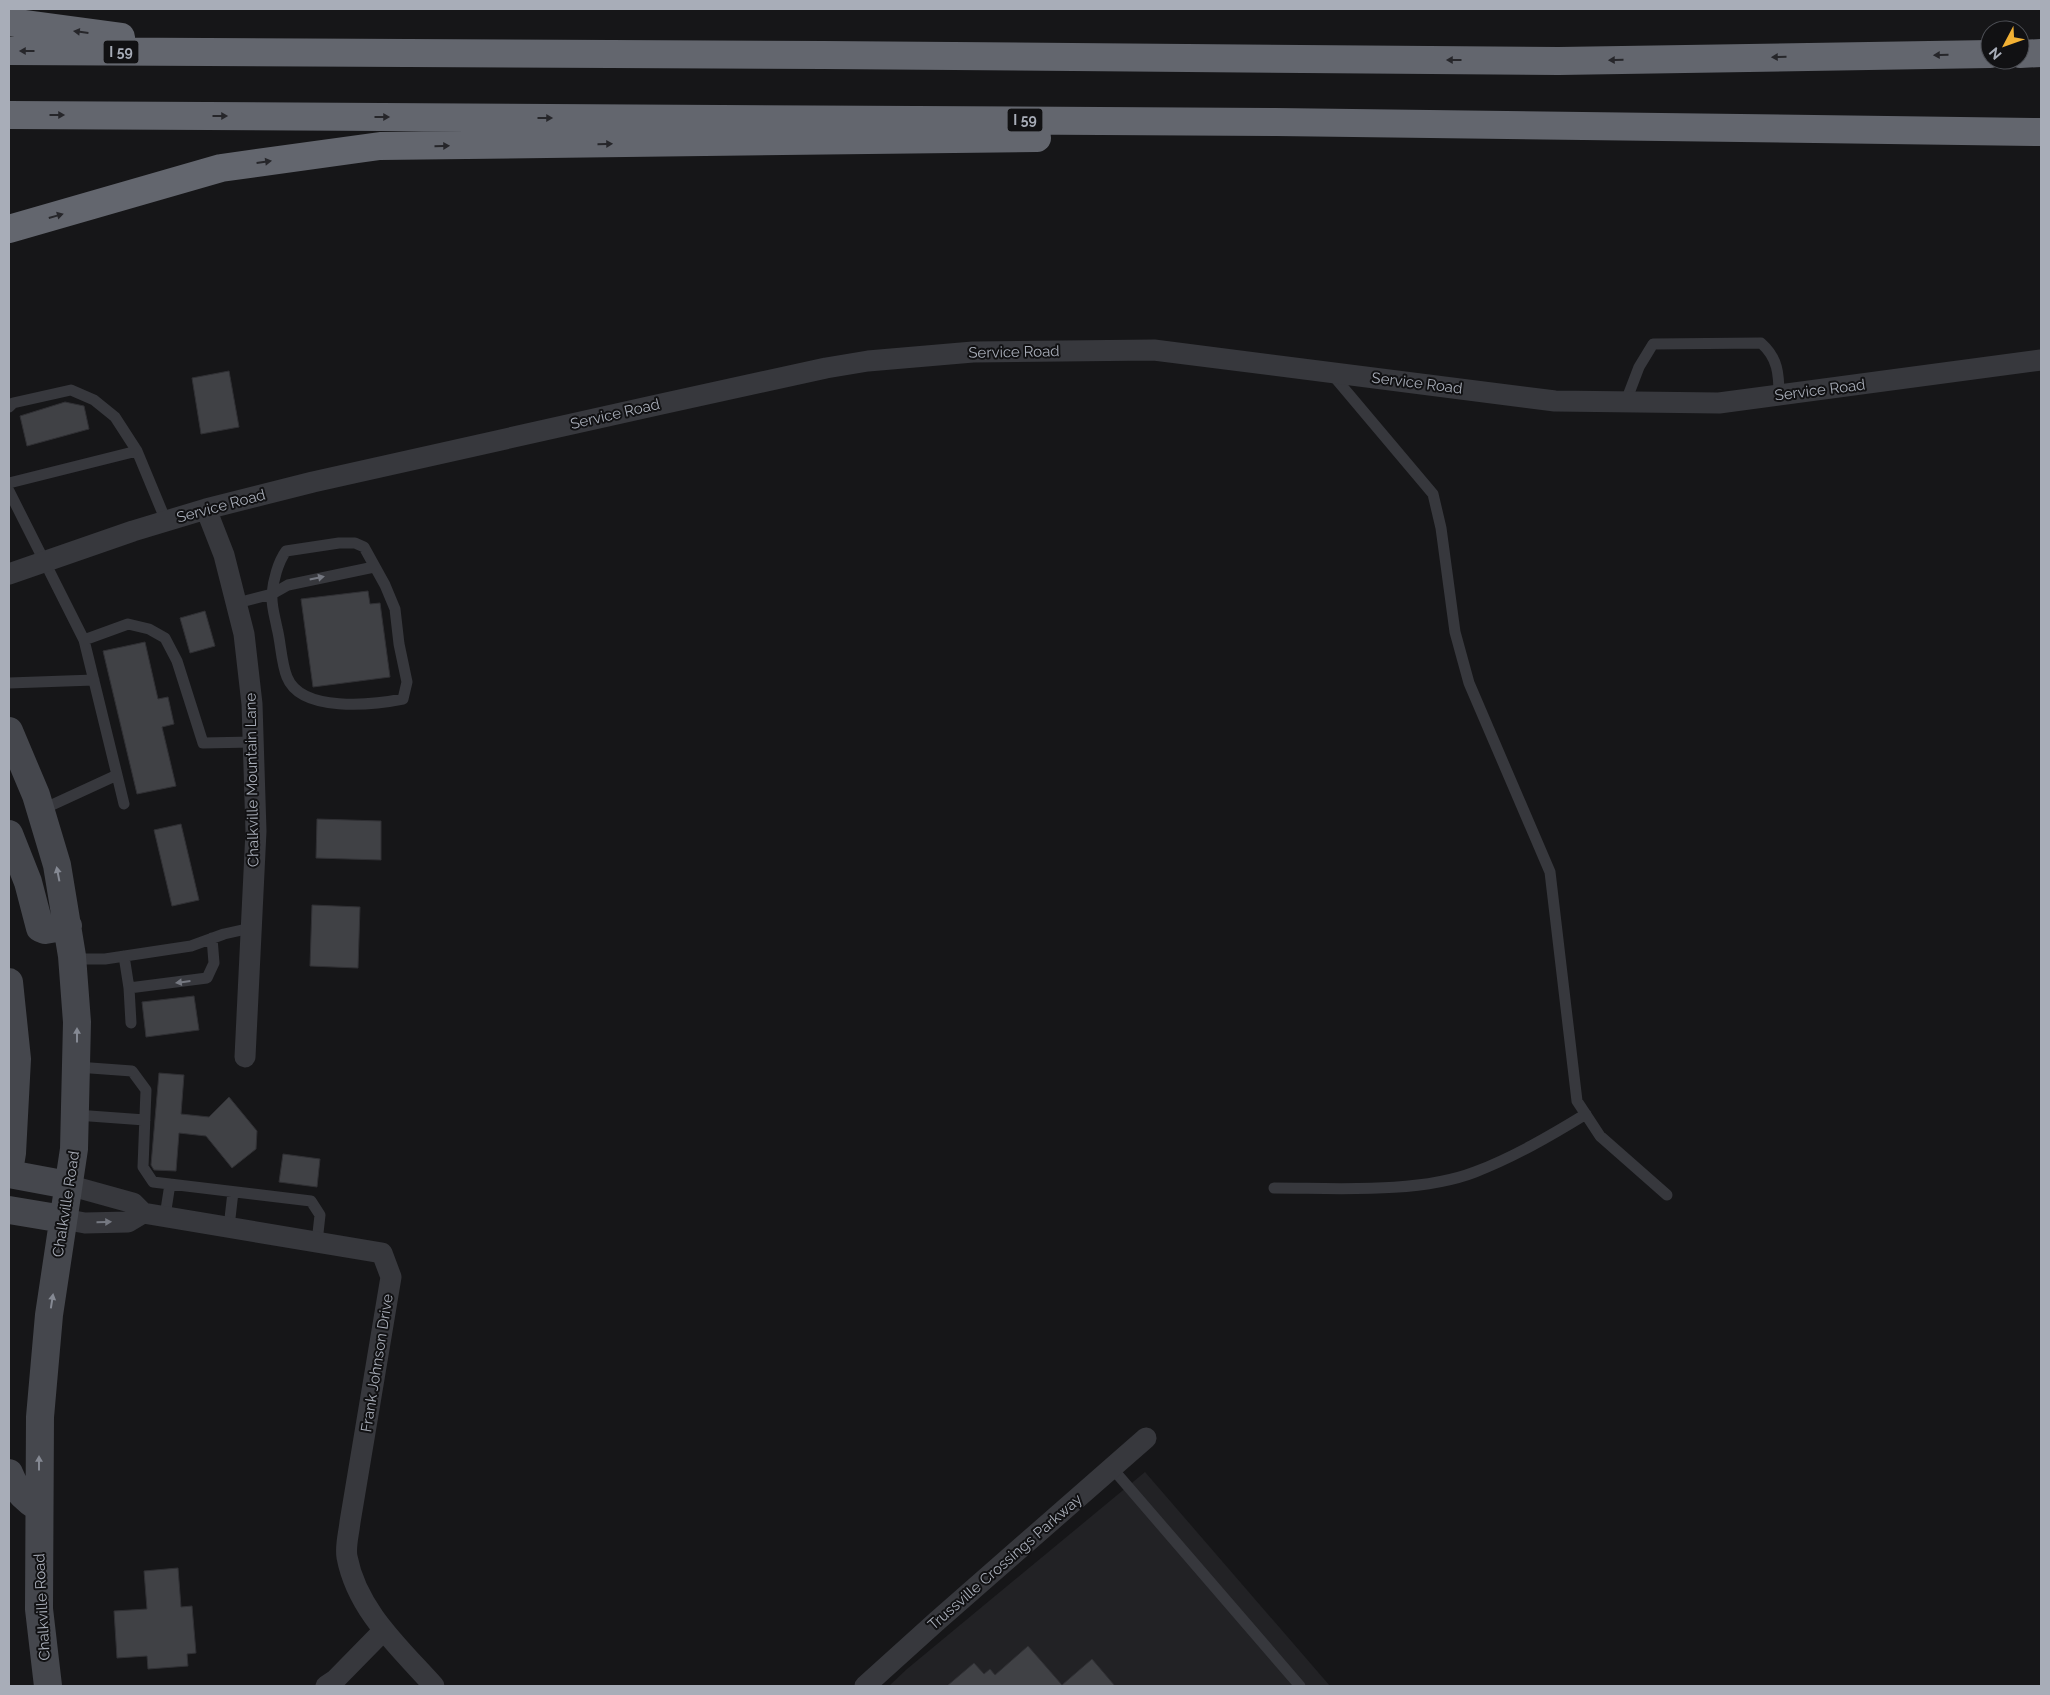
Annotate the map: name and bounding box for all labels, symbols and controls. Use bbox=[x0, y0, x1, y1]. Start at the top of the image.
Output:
north arrow bbox=[1980, 20, 2030, 70]
one-way arrow bbox=[73, 28, 89, 36]
road number: I 59 bbox=[104, 41, 138, 64]
text: N bbox=[1986, 44, 2005, 63]
one-way arrow bbox=[19, 47, 35, 55]
one-way arrow bbox=[1933, 51, 1949, 59]
one-way arrow bbox=[1771, 54, 1787, 62]
one-way arrow bbox=[1446, 56, 1462, 64]
one-way arrow bbox=[1608, 56, 1624, 64]
road number: I 59 bbox=[1008, 108, 1042, 132]
one-way arrow bbox=[50, 111, 66, 119]
one-way arrow bbox=[212, 112, 228, 120]
one-way arrow bbox=[375, 113, 391, 121]
one-way arrow bbox=[537, 114, 553, 122]
one-way arrow bbox=[597, 139, 613, 147]
one-way arrow bbox=[435, 141, 451, 149]
one-way arrow bbox=[256, 158, 272, 166]
one-way arrow bbox=[48, 211, 63, 219]
street label: Service Road bbox=[968, 342, 1060, 362]
street label: Service Road bbox=[1371, 369, 1463, 397]
street label: Service Road bbox=[1774, 376, 1866, 404]
street label: Service Road bbox=[569, 395, 661, 433]
street label: Service Road bbox=[175, 486, 267, 526]
one-way arrow bbox=[309, 574, 324, 582]
street label: Chalkville Mountain Lane bbox=[241, 692, 263, 867]
one-way arrow bbox=[54, 866, 62, 882]
one-way arrow bbox=[174, 978, 190, 986]
one-way arrow bbox=[73, 1027, 81, 1043]
street label: Chalkville Road bbox=[49, 1150, 83, 1258]
one-way arrow bbox=[96, 1218, 112, 1226]
street label: Frank Johnson Drive bbox=[357, 1292, 397, 1433]
one-way arrow bbox=[48, 1293, 56, 1309]
one-way arrow bbox=[35, 1455, 43, 1471]
street label: Trussville Crossings Parkway bbox=[924, 1490, 1086, 1634]
street label: Chalkville Road bbox=[30, 1553, 54, 1661]

